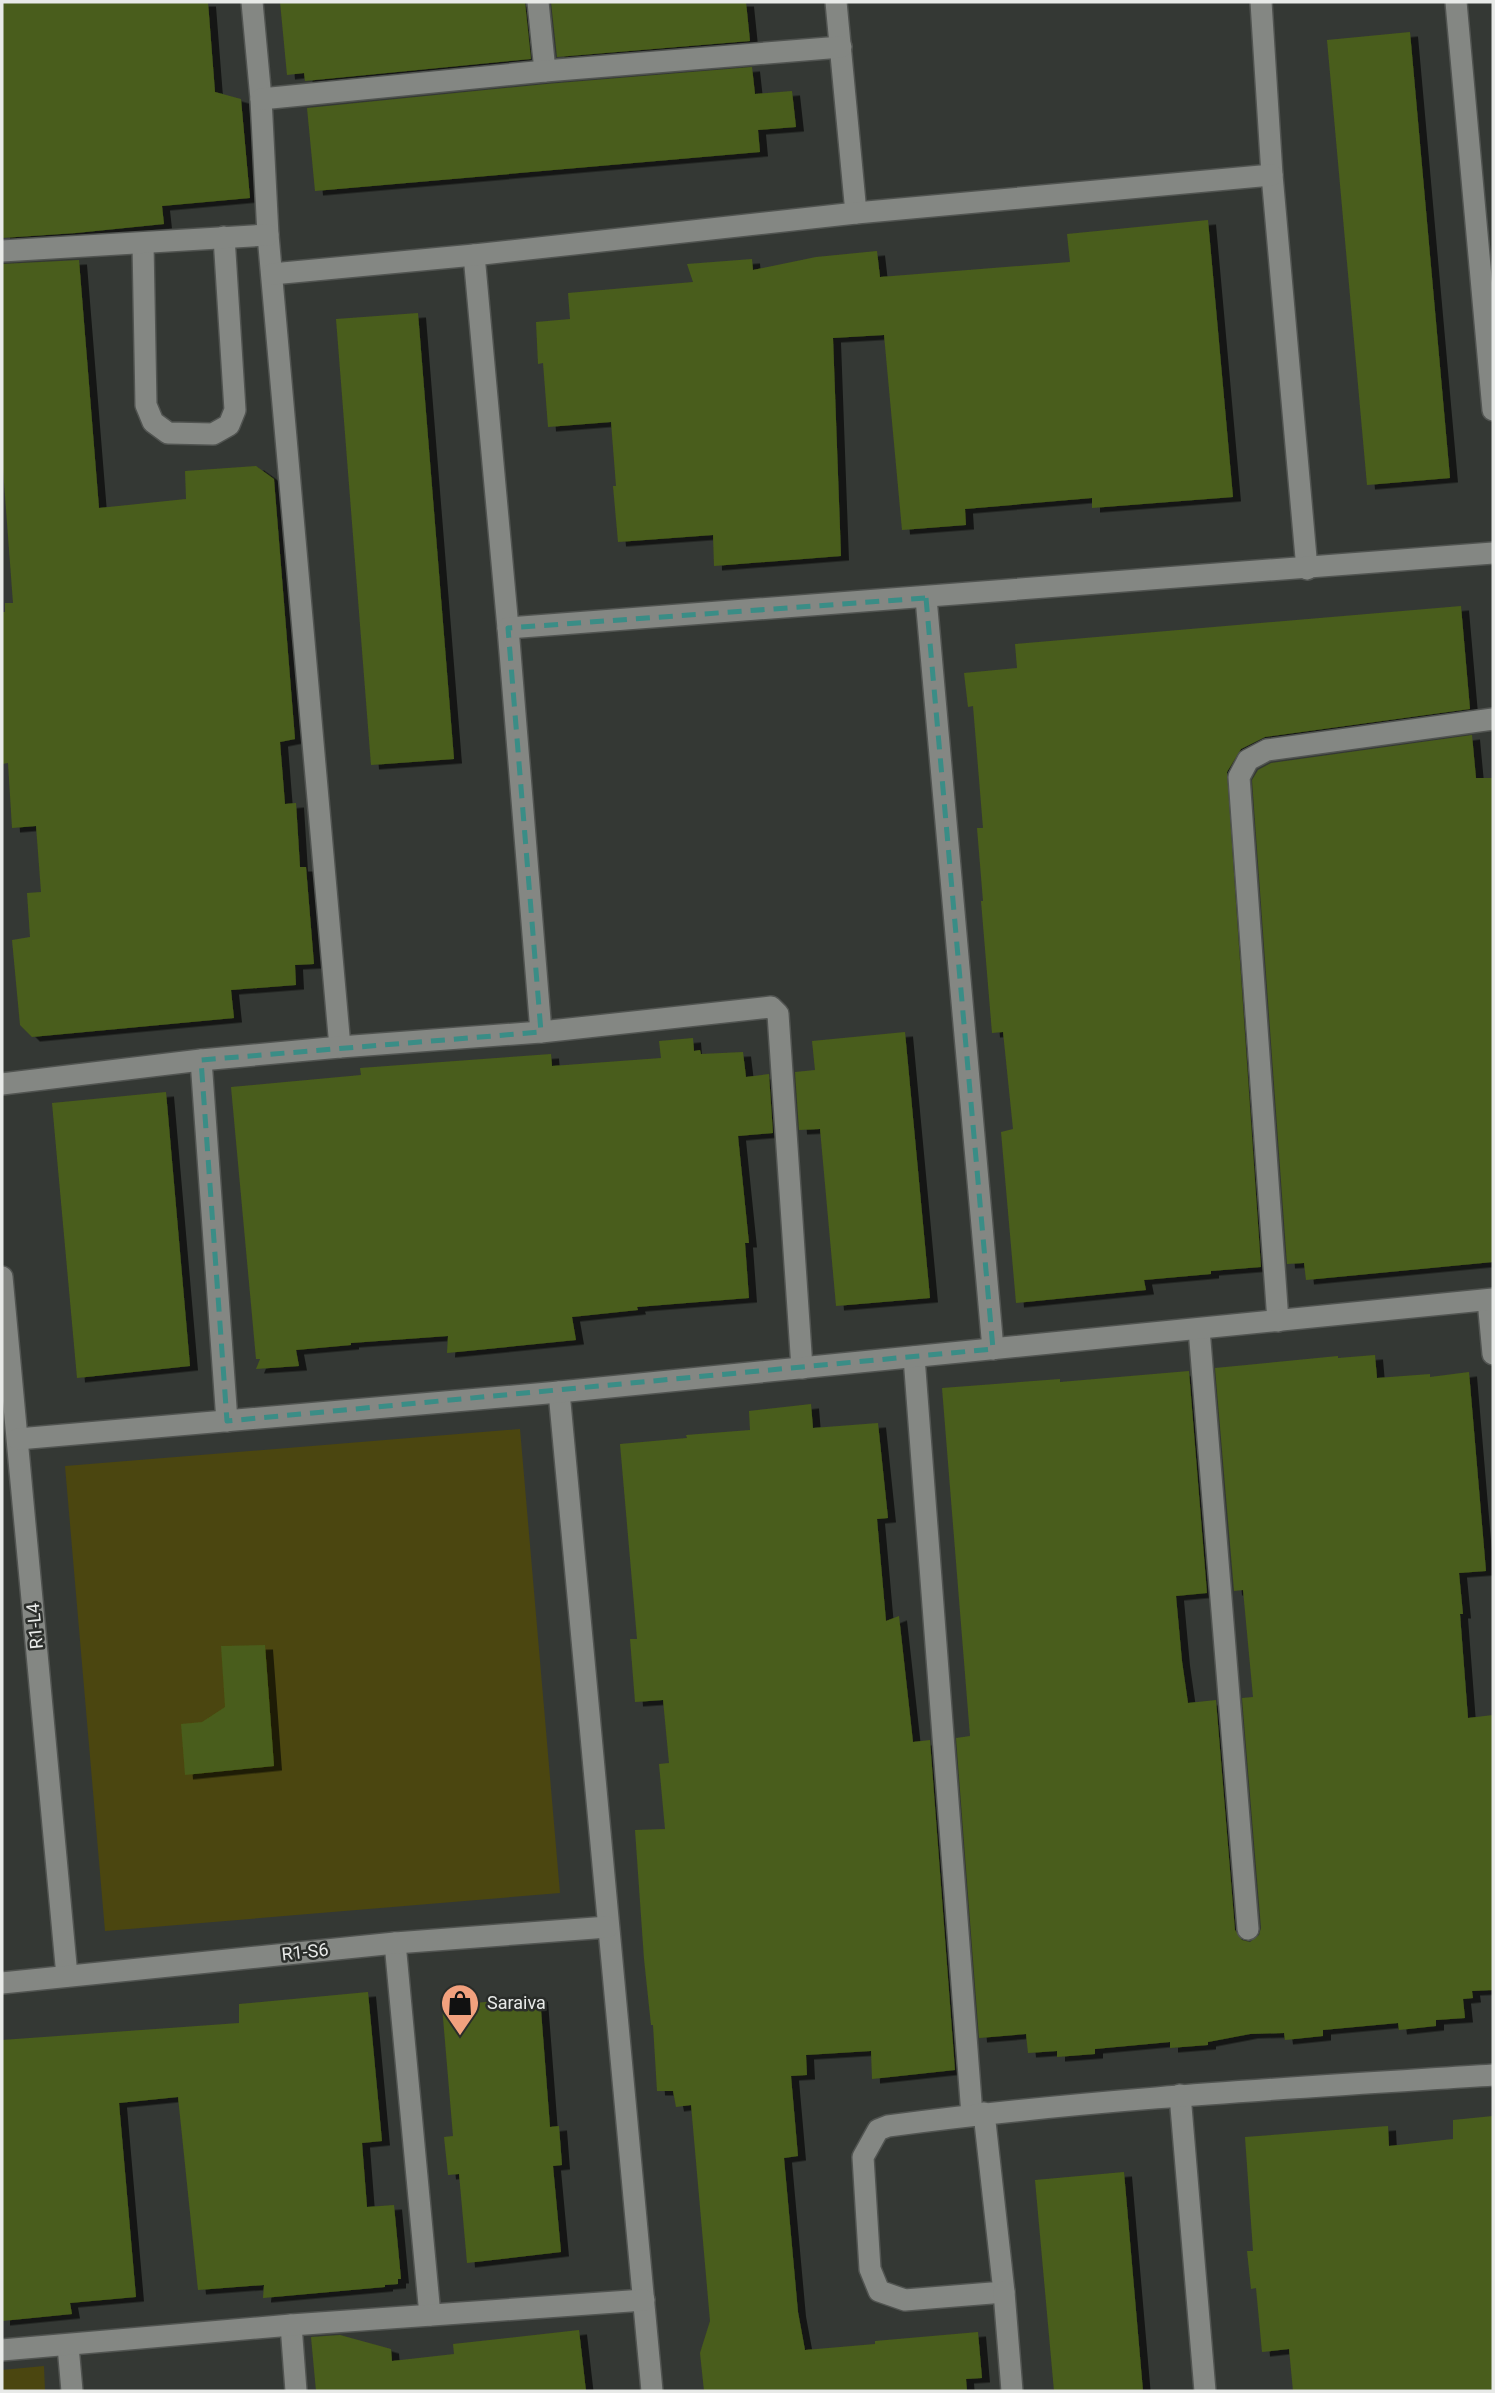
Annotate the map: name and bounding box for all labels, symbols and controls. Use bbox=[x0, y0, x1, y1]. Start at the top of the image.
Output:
street label: R1-L4 bbox=[22, 1602, 47, 1650]
street label: R1-S6 bbox=[280, 1939, 329, 1964]
shop icon: Saraiva bbox=[439, 1982, 481, 2037]
place label: Saraiva bbox=[487, 1992, 546, 2013]

